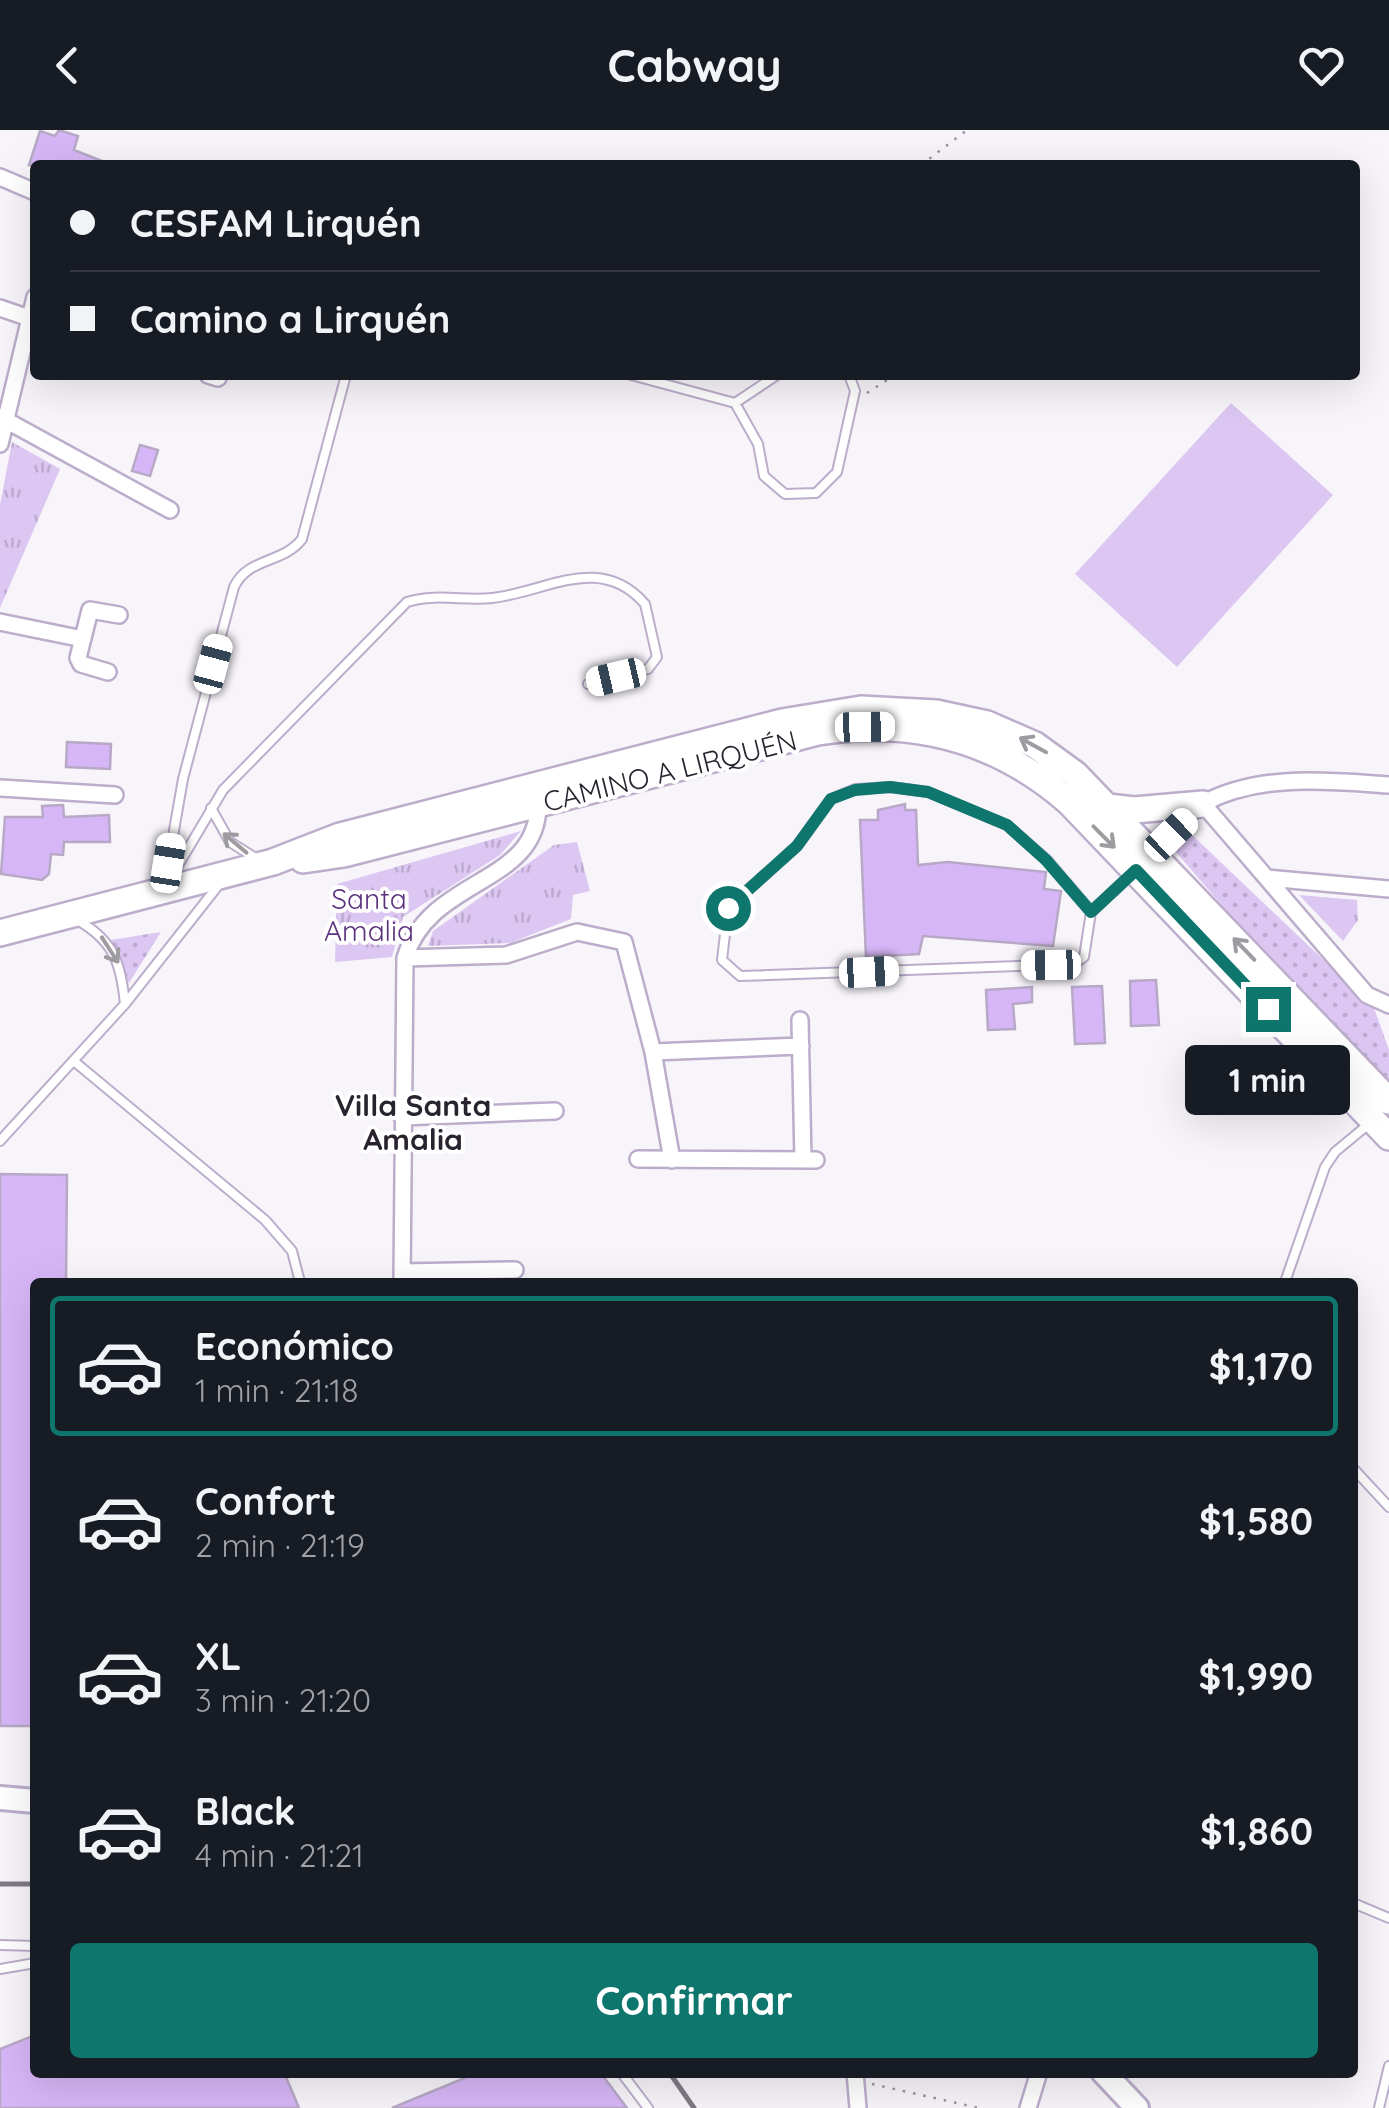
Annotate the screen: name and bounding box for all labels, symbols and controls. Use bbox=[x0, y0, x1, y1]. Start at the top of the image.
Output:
text: Cabway bbox=[607, 37, 782, 93]
icon: back bbox=[40, 38, 95, 93]
icon: heart bbox=[1294, 38, 1349, 93]
text: CESFAM Lirquén bbox=[130, 199, 422, 247]
text: Camino a Lirquén bbox=[130, 295, 450, 343]
car bbox=[191, 631, 235, 697]
car bbox=[583, 656, 649, 698]
car bbox=[835, 711, 895, 743]
street label: CAMINO A LIRQUÉN bbox=[539, 722, 800, 819]
one-way arrow bbox=[1019, 735, 1048, 755]
car bbox=[1139, 803, 1203, 867]
one-way arrow bbox=[1092, 825, 1116, 849]
car bbox=[148, 831, 188, 895]
one-way arrow bbox=[223, 832, 248, 855]
park label: Santa Amalia bbox=[324, 881, 414, 948]
route start bbox=[706, 886, 751, 931]
one-way arrow bbox=[100, 935, 120, 964]
one-way arrow bbox=[1232, 937, 1256, 961]
car bbox=[1021, 949, 1081, 981]
car bbox=[838, 955, 900, 989]
route end bbox=[1246, 987, 1291, 1032]
callout: 1 min bbox=[1186, 1044, 1350, 1114]
text: 1 min bbox=[1229, 1060, 1306, 1100]
district label: Villa Santa Amalia bbox=[335, 1086, 491, 1158]
icon: car bbox=[75, 1321, 165, 1411]
text: Económico bbox=[195, 1322, 394, 1370]
text: $1,170 bbox=[1209, 1342, 1313, 1390]
text: 1 min · 21:18 bbox=[195, 1370, 359, 1410]
icon: car bbox=[75, 1476, 165, 1566]
text: Confort bbox=[195, 1477, 336, 1525]
text: $1,580 bbox=[1199, 1497, 1313, 1545]
text: 2 min · 21:19 bbox=[195, 1525, 365, 1565]
icon: car bbox=[75, 1631, 165, 1721]
text: XL bbox=[195, 1632, 241, 1680]
text: $1,990 bbox=[1199, 1652, 1313, 1700]
text: 3 min · 21:20 bbox=[195, 1680, 371, 1720]
icon: car bbox=[75, 1786, 165, 1876]
text: Black bbox=[195, 1787, 295, 1835]
text: $1,860 bbox=[1200, 1807, 1313, 1855]
text: 4 min · 21:21 bbox=[195, 1835, 364, 1875]
button: Confirmar bbox=[70, 1943, 1318, 2058]

